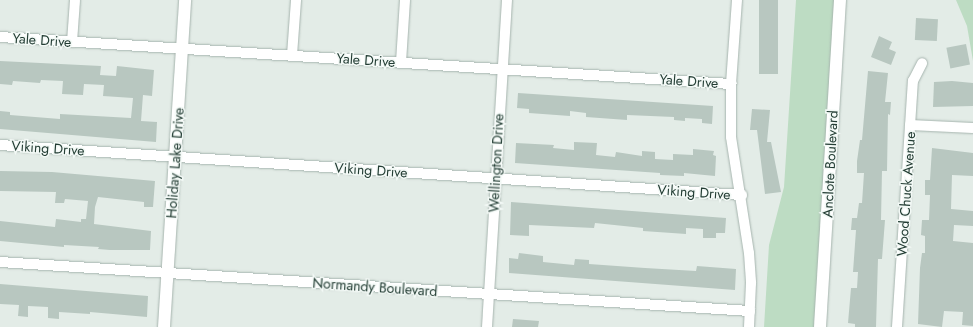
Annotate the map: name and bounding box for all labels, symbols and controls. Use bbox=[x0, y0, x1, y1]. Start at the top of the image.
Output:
street label: Yale Drive bbox=[12, 30, 72, 50]
street label: Yale Drive bbox=[336, 50, 396, 70]
street label: Yale Drive bbox=[659, 71, 719, 91]
street label: Holiday Lake Drive bbox=[163, 107, 187, 219]
street label: Anclote Boulevard bbox=[819, 110, 841, 218]
street label: Wellington Drive bbox=[485, 113, 507, 213]
street label: Wood Chuck Avenue bbox=[893, 131, 919, 257]
street label: Viking Drive bbox=[11, 137, 85, 159]
street label: Viking Drive bbox=[334, 159, 408, 181]
street label: Viking Drive bbox=[657, 181, 731, 203]
street label: Normandy Boulevard bbox=[312, 274, 438, 300]

